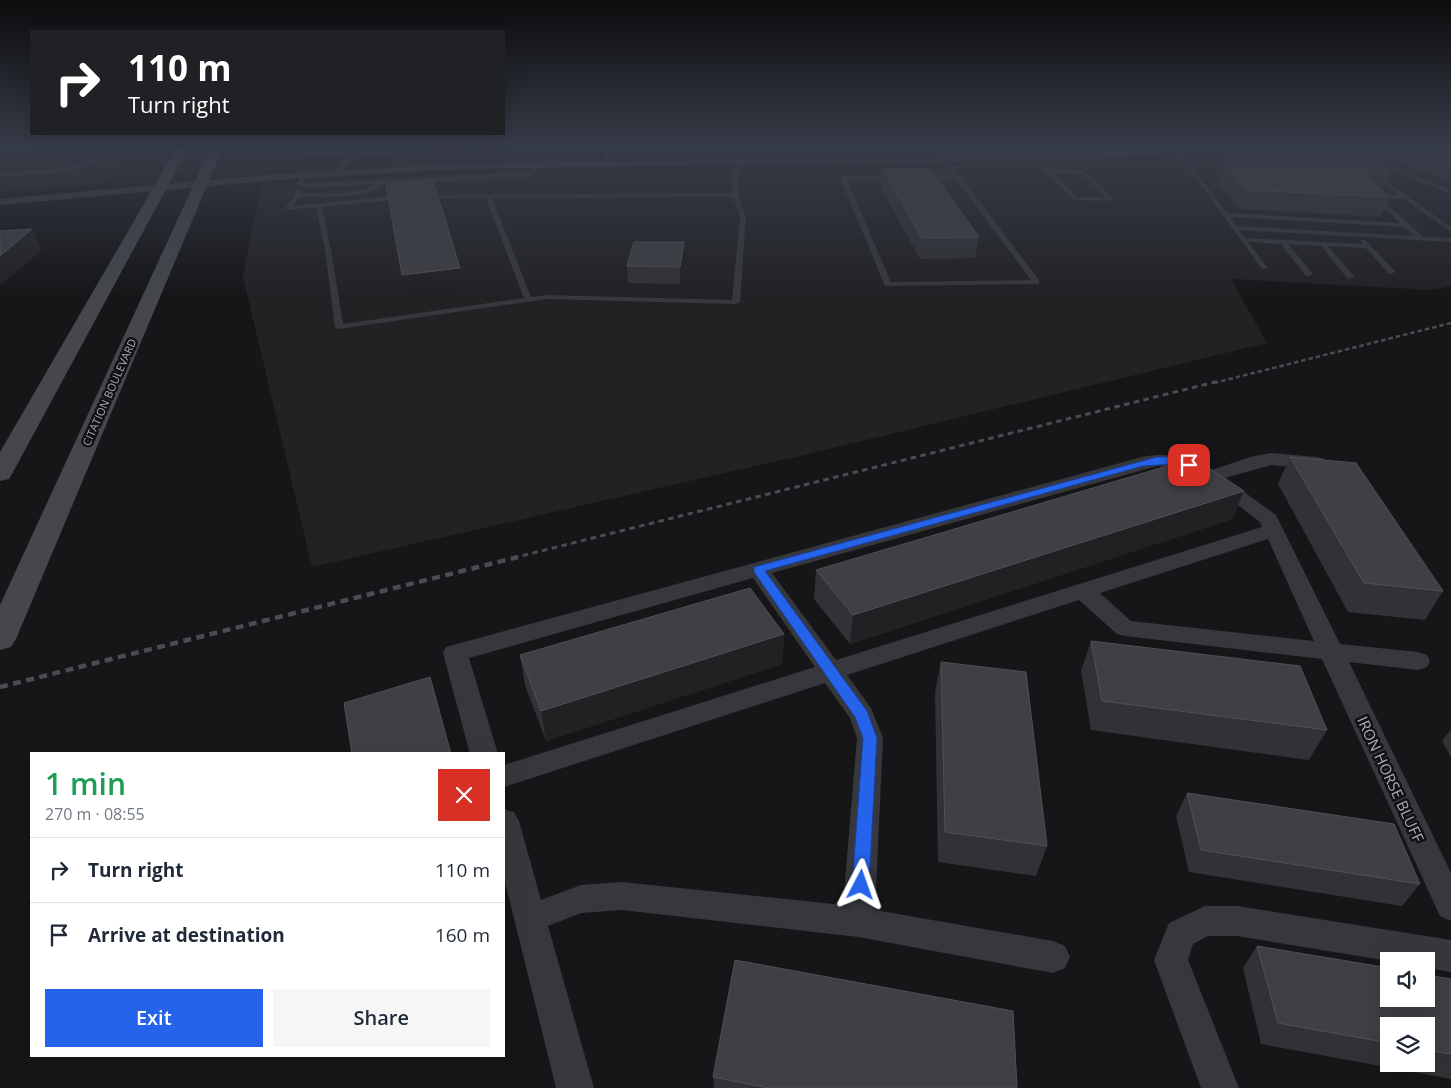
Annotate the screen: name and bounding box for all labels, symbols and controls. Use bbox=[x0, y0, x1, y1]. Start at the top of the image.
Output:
text: 110 m bbox=[128, 44, 232, 91]
icon: right bbox=[45, 50, 110, 115]
text: Turn right bbox=[128, 89, 230, 119]
street label: CITATION BOULEVARD bbox=[79, 336, 139, 448]
pin bbox=[1168, 444, 1210, 486]
icon: arrive bbox=[1175, 451, 1203, 479]
street label: IRON HORSE BLUFF bbox=[1353, 713, 1429, 845]
text: 1 min bbox=[45, 763, 126, 804]
button: close bbox=[438, 769, 490, 821]
text: 270 m · 08:55 bbox=[45, 803, 145, 825]
icon: right bbox=[45, 856, 73, 884]
text: Turn right bbox=[88, 857, 183, 883]
text: 110 m bbox=[435, 857, 490, 883]
position arrow bbox=[834, 858, 886, 910]
icon: arrive bbox=[45, 921, 73, 949]
text: Arrive at destination bbox=[88, 922, 285, 948]
text: 160 m bbox=[435, 922, 490, 948]
map controls bbox=[1380, 952, 1435, 1072]
button: sound bbox=[1380, 952, 1435, 1007]
button: Exit bbox=[45, 989, 263, 1047]
button: Share bbox=[273, 989, 490, 1047]
button: layers bbox=[1380, 1017, 1435, 1072]

